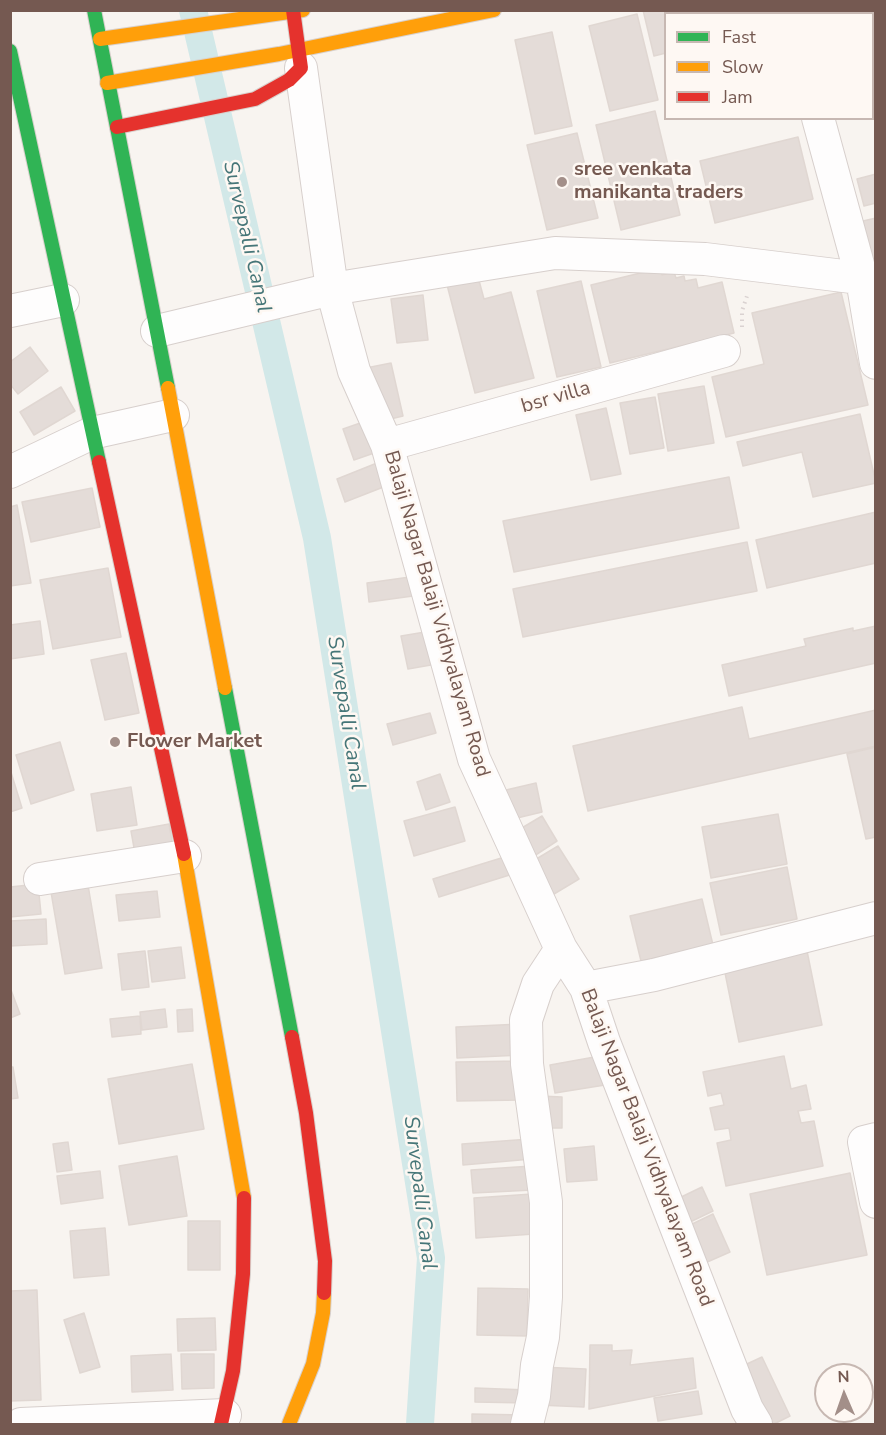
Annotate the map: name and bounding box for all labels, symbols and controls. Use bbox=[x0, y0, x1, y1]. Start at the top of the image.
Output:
legend bbox=[664, 12, 874, 120]
text: Fast bbox=[722, 25, 756, 49]
text: Slow bbox=[722, 55, 763, 79]
text: Jam bbox=[722, 85, 753, 109]
place label: sree venkata manikanta traders bbox=[574, 158, 743, 205]
water label: Survepalli Canal bbox=[216, 159, 276, 315]
marker: sree venkata manikanta traders bbox=[555, 175, 569, 189]
street label: bsr villa bbox=[519, 377, 593, 419]
street label: Balaji Nagar Balaji Vidhyalayam Road bbox=[378, 448, 494, 780]
water label: Survepalli Canal bbox=[320, 635, 370, 791]
place label: Flower Market bbox=[127, 730, 262, 754]
marker: Flower Market bbox=[108, 735, 122, 749]
street label: Balaji Nagar Balaji Vidhyalayam Road bbox=[574, 986, 718, 1310]
water label: Survepalli Canal bbox=[397, 1115, 441, 1271]
north arrow bbox=[814, 1363, 874, 1423]
text: N bbox=[837, 1366, 850, 1388]

